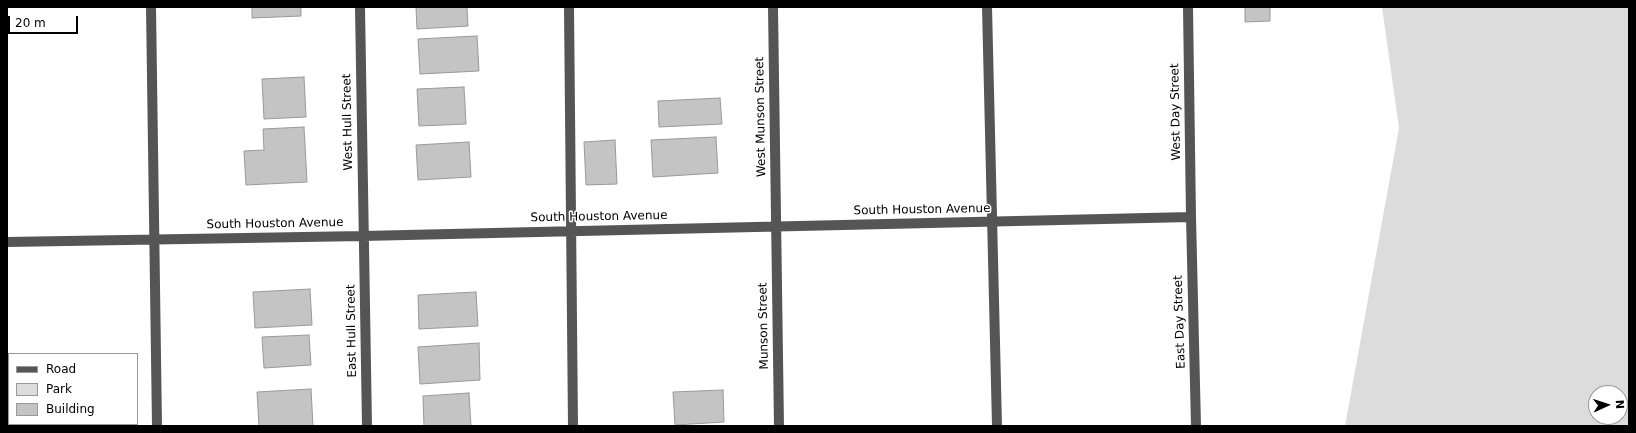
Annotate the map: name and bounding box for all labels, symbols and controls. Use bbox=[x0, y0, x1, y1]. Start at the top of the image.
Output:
scale bar bbox=[10, 8, 80, 34]
text: 20 m bbox=[15, 16, 46, 30]
street label: West Munson Street bbox=[753, 57, 769, 177]
street label: West Day Street bbox=[1168, 63, 1184, 161]
street label: West Hull Street bbox=[340, 73, 356, 171]
street label: South Houston Avenue bbox=[853, 202, 991, 218]
street label: South Houston Avenue bbox=[530, 209, 668, 225]
street label: South Houston Avenue bbox=[206, 216, 344, 232]
street label: East Day Street bbox=[1171, 275, 1189, 369]
street label: Munson Street bbox=[756, 282, 772, 370]
street label: East Hull Street bbox=[344, 284, 360, 378]
legend bbox=[8, 353, 138, 425]
text: Road bbox=[46, 362, 76, 376]
text: Park bbox=[46, 382, 72, 396]
north arrow bbox=[1588, 385, 1628, 425]
text: N bbox=[1613, 399, 1626, 409]
text: Building bbox=[46, 402, 95, 416]

